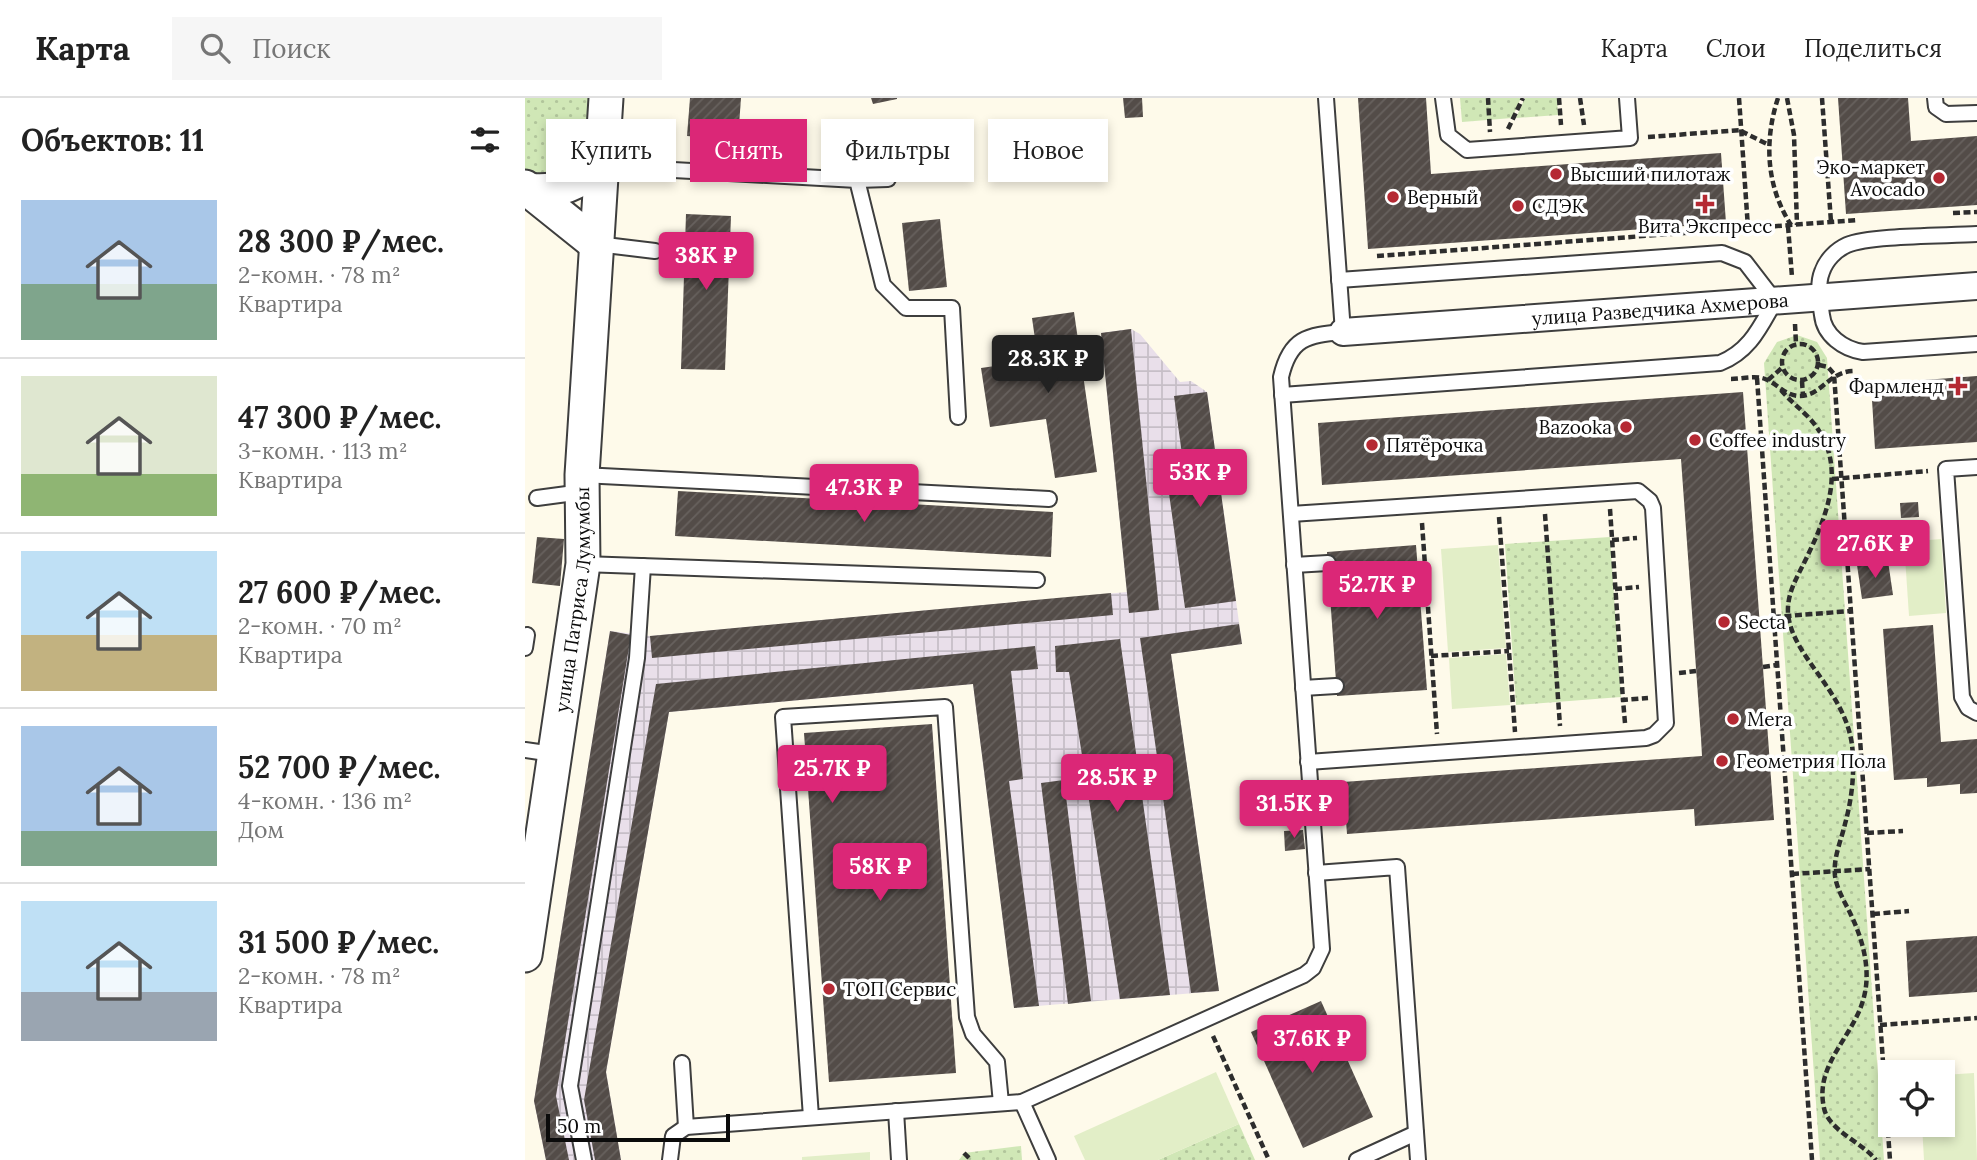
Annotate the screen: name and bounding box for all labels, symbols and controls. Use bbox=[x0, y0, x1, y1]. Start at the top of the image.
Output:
search box bbox=[172, 17, 662, 80]
text: Карта bbox=[35, 27, 130, 69]
icon: search bbox=[196, 29, 234, 67]
text: Поиск bbox=[252, 32, 331, 65]
text: Карта bbox=[1600, 33, 1668, 64]
text: Слои bbox=[1706, 33, 1766, 64]
text: Поделиться bbox=[1804, 33, 1942, 64]
chip: Купить bbox=[546, 119, 676, 182]
chip: Снять bbox=[690, 119, 807, 182]
chip: Фильтры bbox=[821, 119, 974, 182]
chip: Новое bbox=[988, 119, 1108, 182]
text: Объектов: 11 bbox=[21, 121, 204, 159]
icon: filters bbox=[466, 121, 504, 159]
place label: Эко-маркет Avocado bbox=[1816, 155, 1925, 201]
place label: Высший пилотаж bbox=[1570, 162, 1731, 186]
marker: Высший пилотаж bbox=[1548, 166, 1564, 182]
marker: Эко-маркет Avocado bbox=[1931, 170, 1947, 186]
place label: Верный bbox=[1407, 185, 1478, 209]
marker: Верный bbox=[1385, 189, 1401, 205]
place label: СДЭК bbox=[1532, 194, 1584, 218]
marker: Вита Экспресс bbox=[1697, 196, 1713, 212]
marker: СДЭК bbox=[1510, 198, 1526, 214]
place label: Вита Экспресс bbox=[1638, 214, 1772, 238]
text: 28 300 ₽/мес. bbox=[238, 222, 444, 260]
icon: home bbox=[77, 228, 161, 312]
pin: 38K ₽ bbox=[657, 232, 755, 292]
text: 38K ₽ bbox=[675, 240, 737, 269]
text: 2-комн. · 78 m² bbox=[238, 260, 401, 289]
street label: улица Разведчика Ахмерова bbox=[1531, 288, 1790, 330]
text: Квартира bbox=[238, 289, 343, 318]
pin: 28.3K ₽ bbox=[983, 336, 1113, 395]
text: 28.3K ₽ bbox=[1008, 343, 1088, 372]
place label: Фармленд bbox=[1849, 374, 1944, 398]
marker: Фармленд bbox=[1950, 378, 1966, 394]
text: 47 300 ₽/мес. bbox=[238, 398, 441, 436]
icon: home bbox=[77, 404, 161, 488]
place label: Bazooka bbox=[1539, 415, 1612, 439]
marker: Bazooka bbox=[1618, 419, 1634, 435]
place label: Coffee industry bbox=[1709, 428, 1846, 452]
marker: Coffee industry bbox=[1687, 432, 1703, 448]
place label: Пятёрочка bbox=[1386, 433, 1484, 457]
text: 3-комн. · 113 m² bbox=[238, 436, 408, 465]
marker: Пятёрочка bbox=[1364, 437, 1380, 453]
pin: 53K ₽ bbox=[1151, 450, 1249, 509]
text: 53K ₽ bbox=[1169, 457, 1231, 486]
pin: 47.3K ₽ bbox=[799, 464, 929, 524]
text: Квартира bbox=[238, 465, 343, 494]
text: 47.3K ₽ bbox=[826, 472, 902, 501]
street label: улица Патриса Лумумбы bbox=[549, 487, 596, 714]
pin: 27.6K ₽ bbox=[1810, 520, 1940, 580]
text: 27.6K ₽ bbox=[1837, 528, 1913, 557]
pin: 52.7K ₽ bbox=[1312, 561, 1442, 621]
text: 52.7K ₽ bbox=[1339, 569, 1415, 598]
text: 27 600 ₽/мес. bbox=[238, 573, 441, 611]
icon: home bbox=[77, 579, 161, 663]
place label: Secta bbox=[1738, 610, 1786, 634]
text: 2-комн. · 70 m² bbox=[238, 611, 402, 640]
marker: Secta bbox=[1716, 614, 1732, 630]
text: Квартира bbox=[238, 640, 343, 669]
place label: Mera bbox=[1747, 707, 1793, 731]
marker: Mera bbox=[1725, 711, 1741, 727]
pin: 25.7K ₽ bbox=[767, 746, 897, 805]
text: 52 700 ₽/мес. bbox=[238, 748, 440, 786]
place label: Геометрия Пола bbox=[1736, 749, 1886, 773]
text: 25.7K ₽ bbox=[794, 753, 870, 782]
marker: Геометрия Пола bbox=[1714, 753, 1730, 769]
icon: home bbox=[77, 754, 161, 838]
pin: 28.5K ₽ bbox=[1052, 754, 1182, 814]
text: 28.5K ₽ bbox=[1077, 762, 1157, 791]
pin: 31.5K ₽ bbox=[1229, 780, 1359, 840]
text: 4-комн. · 136 m² bbox=[238, 786, 412, 815]
text: 31.5K ₽ bbox=[1256, 788, 1332, 817]
text: Дом bbox=[238, 815, 284, 844]
pin: 58K ₽ bbox=[831, 844, 929, 903]
text: 58K ₽ bbox=[849, 851, 911, 880]
text: 31 500 ₽/мес. bbox=[238, 923, 439, 961]
icon: home bbox=[77, 929, 161, 1013]
text: 2-комн. · 78 m² bbox=[238, 961, 401, 990]
place label: ТОП Сервис bbox=[843, 977, 956, 1001]
marker: ТОП Сервис bbox=[821, 981, 837, 997]
text: Квартира bbox=[238, 990, 343, 1019]
pin: 37.6K ₽ bbox=[1247, 1016, 1377, 1075]
text: 37.6K ₽ bbox=[1273, 1023, 1351, 1052]
map controls bbox=[1878, 1060, 1955, 1137]
button: locate bbox=[1878, 1060, 1955, 1137]
scale bar bbox=[546, 1111, 730, 1143]
text: 50 m bbox=[557, 1114, 601, 1138]

